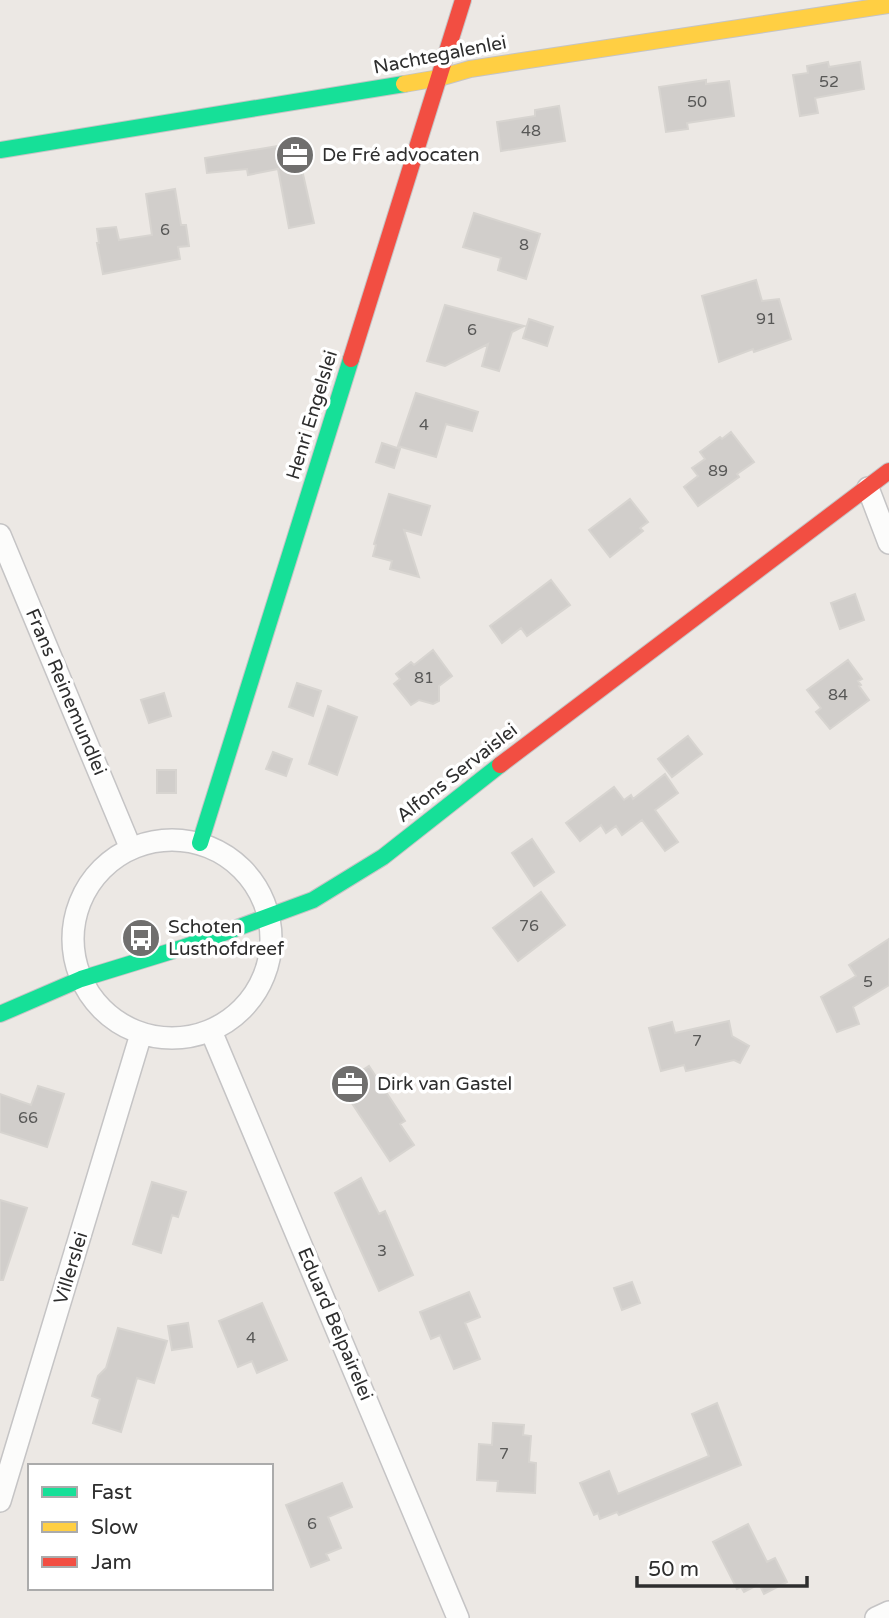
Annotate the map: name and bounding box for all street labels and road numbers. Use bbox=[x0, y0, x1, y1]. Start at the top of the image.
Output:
street label: Nachtegalenlei bbox=[372, 31, 508, 79]
street label: Henri Engelslei bbox=[282, 348, 342, 482]
street label: Frans Reinemundlei bbox=[21, 605, 111, 779]
street label: Alfons Servaislei bbox=[392, 719, 522, 827]
street label: Villerslei bbox=[50, 1229, 92, 1307]
street label: Eduard Belpairelei bbox=[293, 1244, 377, 1404]

